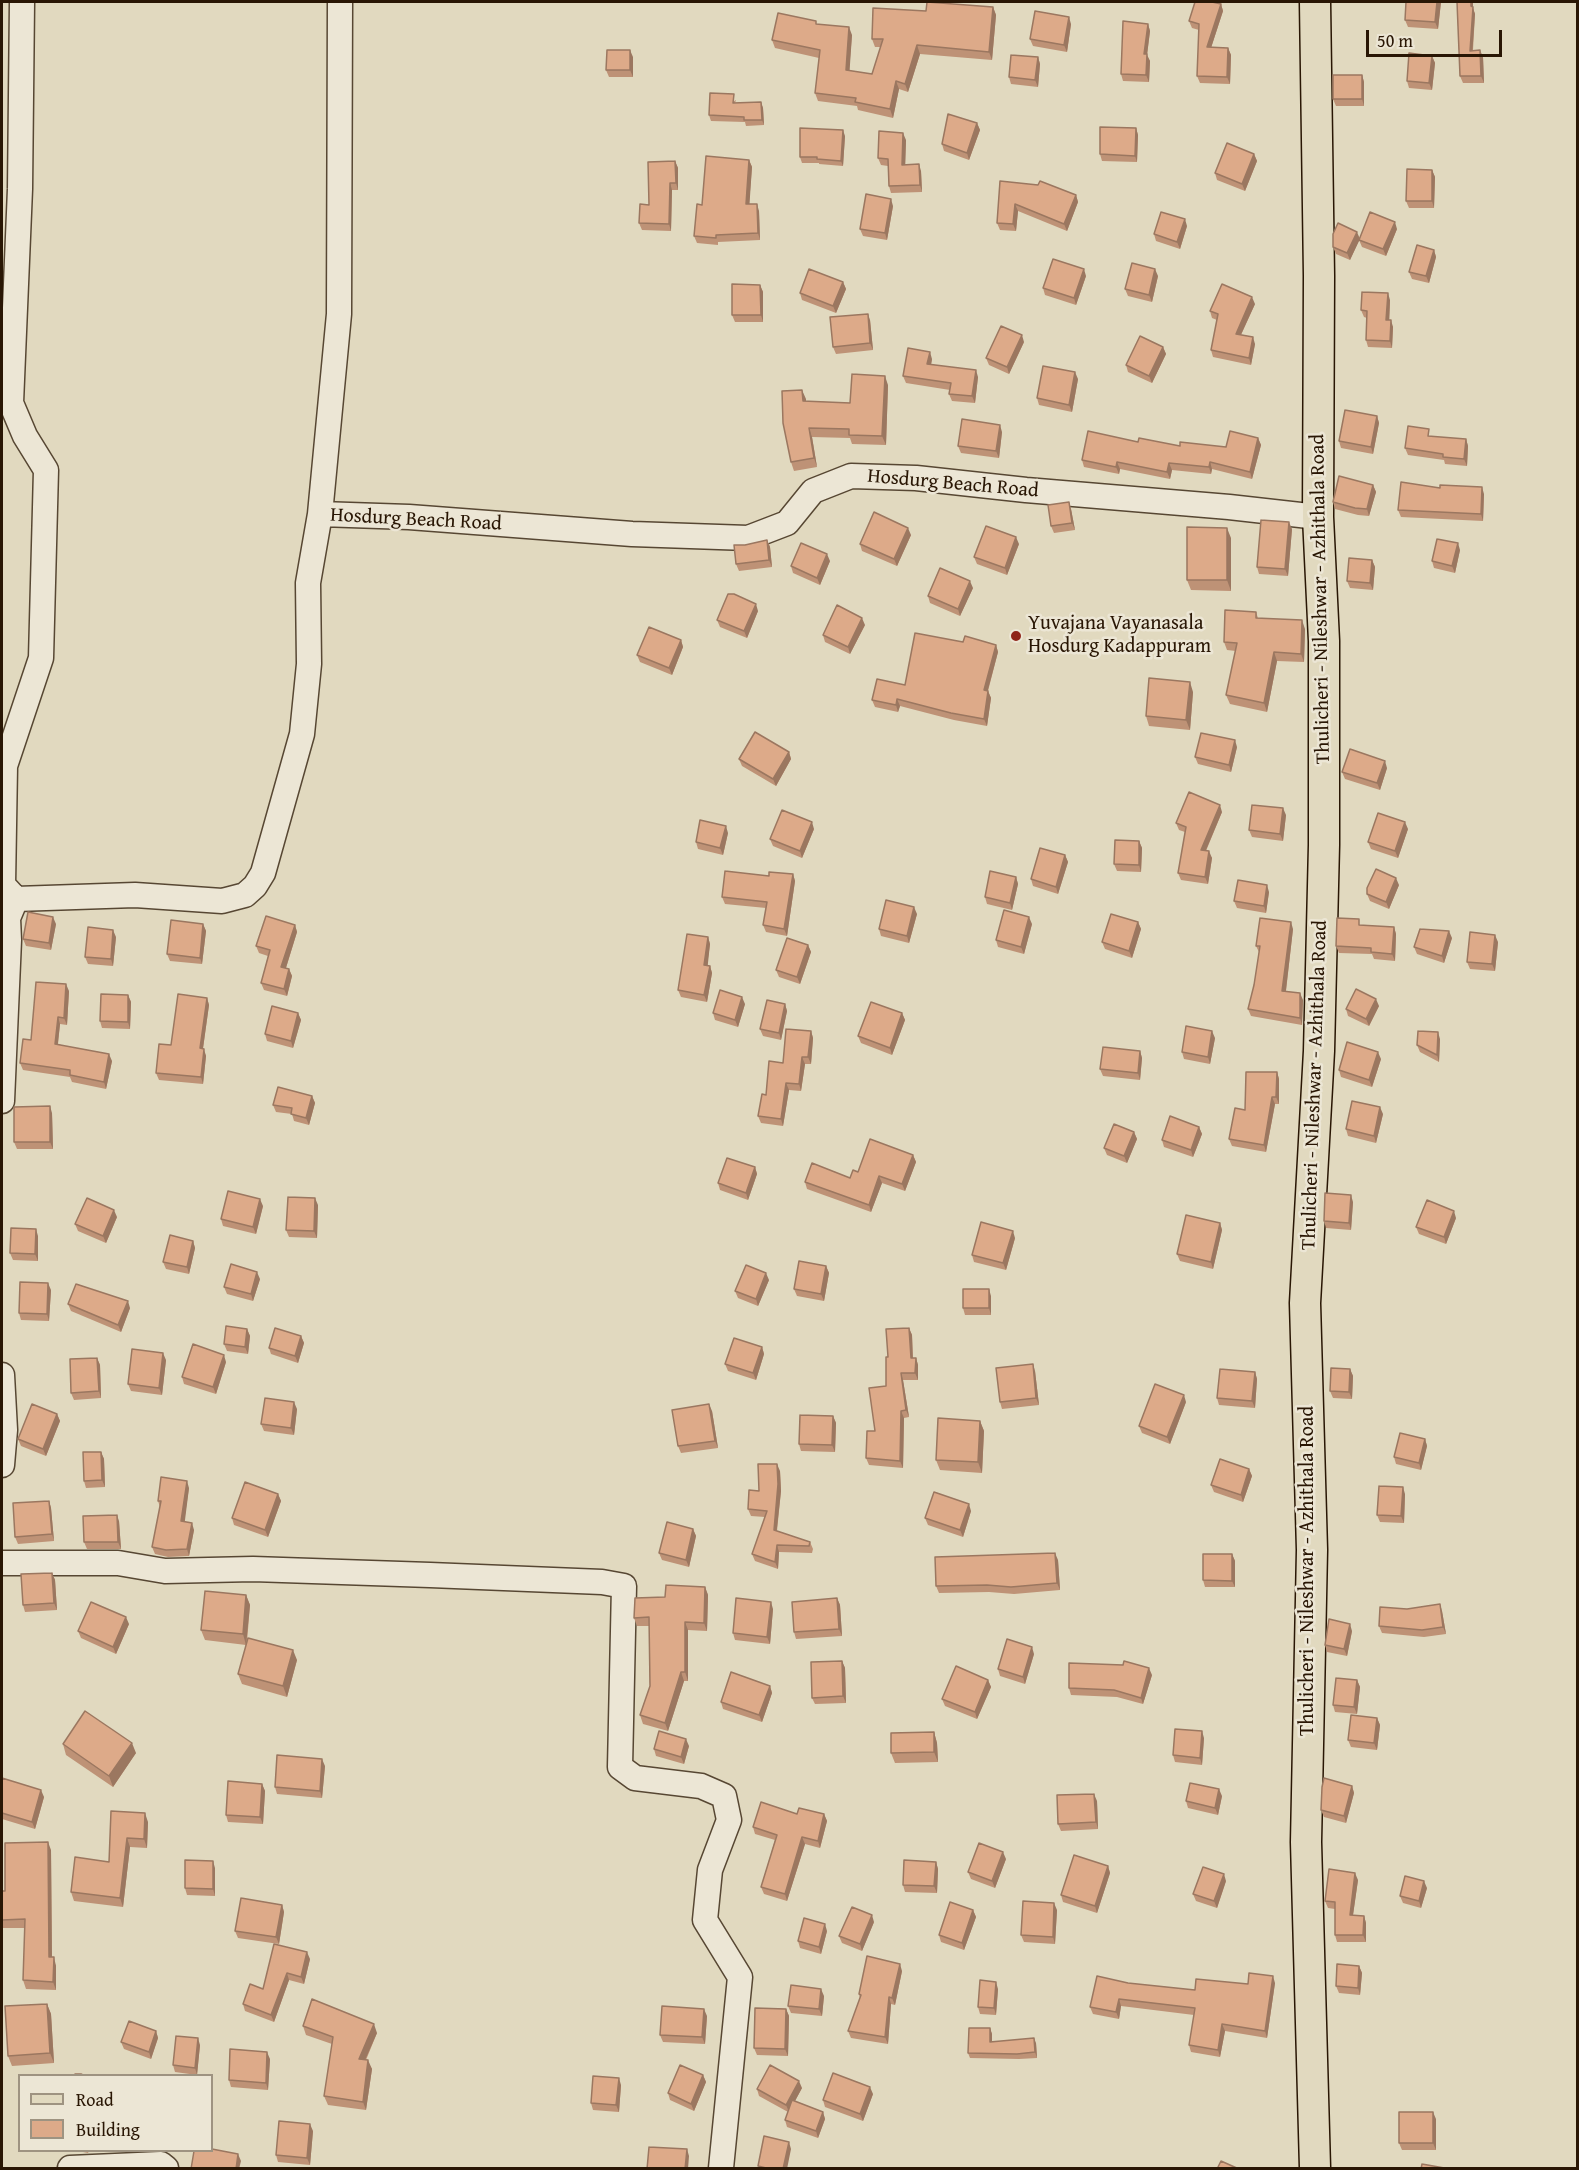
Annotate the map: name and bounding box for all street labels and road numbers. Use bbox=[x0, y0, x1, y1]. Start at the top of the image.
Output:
street label: Thulicheri - Nileshwar - Azhithala Road bbox=[1306, 434, 1336, 764]
street label: Hosdurg Beach Road bbox=[866, 465, 1040, 503]
street label: Hosdurg Beach Road bbox=[330, 504, 502, 536]
street label: Thulicheri - Nileshwar - Azhithala Road bbox=[1297, 920, 1333, 1250]
street label: Thulicheri - Nileshwar - Azhithala Road bbox=[1296, 1406, 1320, 1736]

